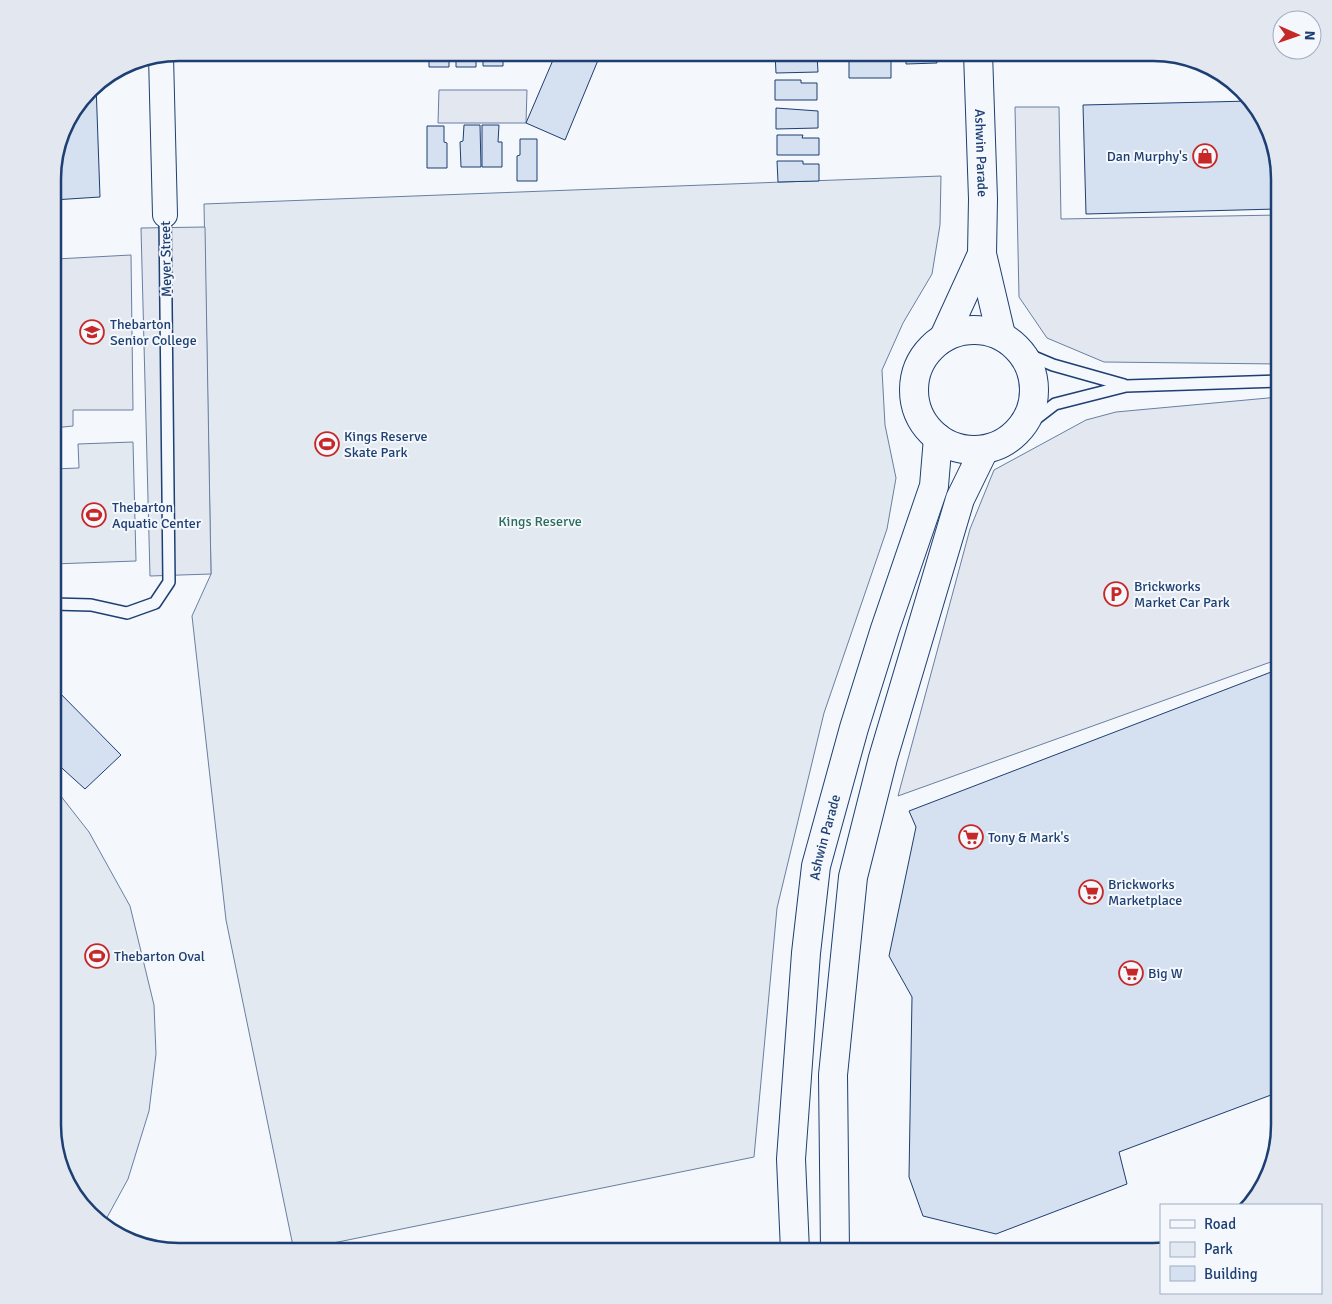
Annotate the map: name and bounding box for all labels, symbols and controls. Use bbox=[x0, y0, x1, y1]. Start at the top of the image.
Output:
north arrow bbox=[1272, 10, 1322, 60]
text: N bbox=[1301, 30, 1318, 41]
street label: Ashwin Parade bbox=[971, 109, 991, 197]
shop icon: Dan Murphy's bbox=[1192, 143, 1218, 169]
place label: Dan Murphy's bbox=[1107, 148, 1188, 165]
street label: Meyer Street bbox=[157, 221, 175, 297]
place label: Thebarton Senior College bbox=[110, 316, 197, 349]
school or university icon: Thebarton Senior College bbox=[79, 319, 105, 345]
place label: Kings Reserve Skate Park bbox=[344, 428, 428, 461]
sports icon: Kings Reserve Skate Park bbox=[314, 431, 340, 457]
place label: Thebarton Aquatic Center bbox=[112, 499, 202, 532]
sports icon: Thebarton Aquatic Center bbox=[81, 502, 107, 528]
park label: Kings Reserve bbox=[498, 513, 582, 530]
place label: Brickworks Market Car Park bbox=[1134, 578, 1230, 611]
parking icon: Brickworks Market Car Park bbox=[1103, 581, 1129, 607]
street label: Ashwin Parade bbox=[806, 792, 844, 881]
supermarket icon: Tony & Mark's bbox=[958, 824, 984, 850]
place label: Tony & Mark's bbox=[988, 829, 1069, 846]
place label: Brickworks Marketplace bbox=[1108, 876, 1182, 909]
supermarket icon: Brickworks Marketplace bbox=[1078, 879, 1104, 905]
sports icon: Thebarton Oval bbox=[84, 943, 110, 969]
place label: Thebarton Oval bbox=[114, 948, 205, 965]
supermarket icon: Big W bbox=[1118, 960, 1144, 986]
place label: Big W bbox=[1148, 965, 1183, 982]
legend bbox=[1160, 1204, 1322, 1294]
text: Road bbox=[1204, 1215, 1236, 1233]
text: Park bbox=[1204, 1240, 1233, 1258]
text: Building bbox=[1204, 1265, 1258, 1283]

